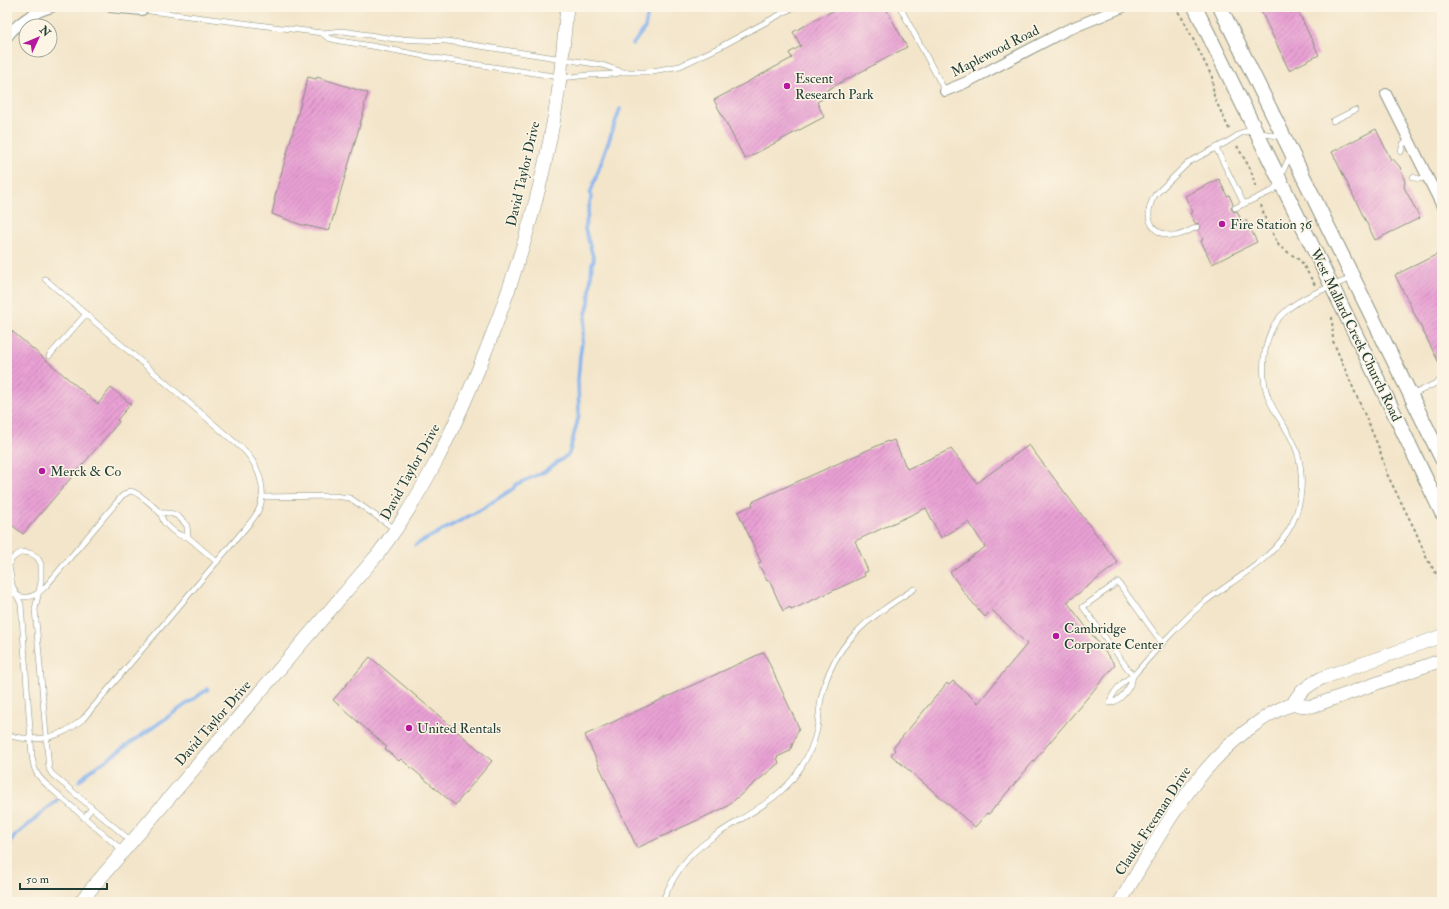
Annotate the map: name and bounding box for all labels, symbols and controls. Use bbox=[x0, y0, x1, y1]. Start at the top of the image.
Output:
north arrow bbox=[18, 18, 58, 58]
street label: Maplewood Road bbox=[948, 21, 1042, 81]
text: N bbox=[36, 23, 54, 40]
place label: Escent Research Park bbox=[795, 70, 874, 103]
marker: Escent Research Park bbox=[782, 81, 792, 91]
street label: David Taylor Drive bbox=[503, 120, 544, 229]
place label: Fire Station 36 bbox=[1230, 216, 1313, 233]
marker: Fire Station 36 bbox=[1217, 219, 1227, 229]
street label: West Mallard Creek Church Road bbox=[1306, 245, 1405, 424]
street label: David Taylor Drive bbox=[377, 421, 444, 524]
place label: Merck & Co bbox=[50, 463, 122, 480]
marker: Merck & Co bbox=[37, 466, 47, 476]
place label: Cambridge Corporate Center bbox=[1064, 620, 1164, 654]
marker: Cambridge Corporate Center bbox=[1051, 631, 1061, 641]
street label: David Taylor Drive bbox=[171, 677, 256, 770]
place label: United Rentals bbox=[417, 720, 501, 737]
marker: United Rentals bbox=[404, 723, 414, 733]
street label: Claude Freeman Drive bbox=[1111, 763, 1195, 879]
scale bar bbox=[20, 865, 107, 891]
text: 50 m bbox=[26, 872, 50, 887]

